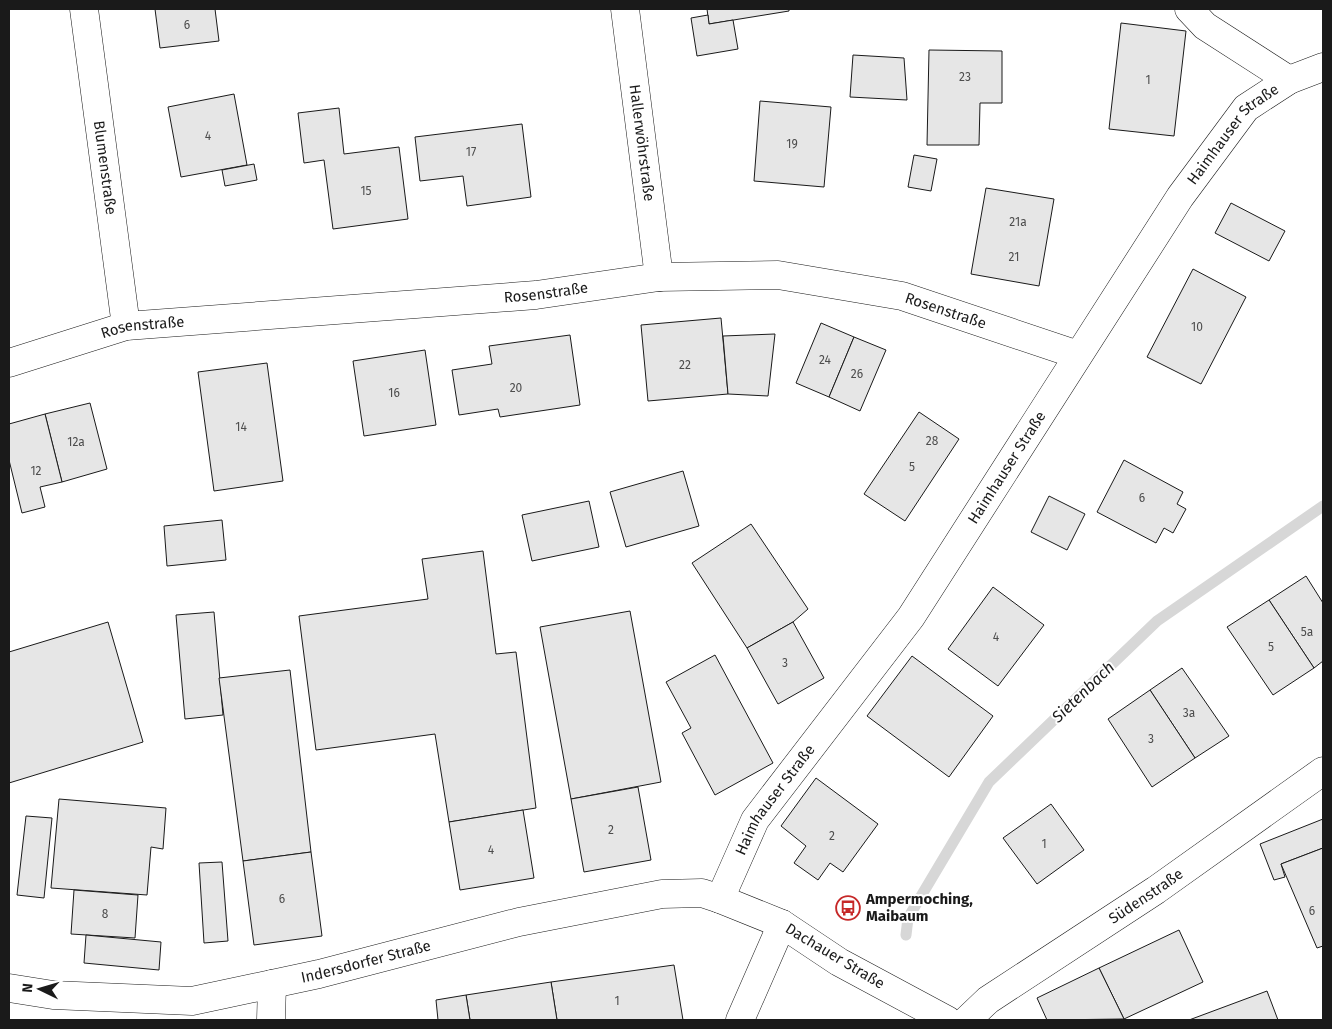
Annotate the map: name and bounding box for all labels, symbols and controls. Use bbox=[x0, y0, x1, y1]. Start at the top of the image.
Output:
house number: 6 bbox=[184, 18, 190, 32]
house number: 23 bbox=[959, 70, 971, 84]
house number: 1 bbox=[1145, 73, 1151, 87]
street label: Haimhauser Straße bbox=[1183, 80, 1282, 188]
street label: Hallerwöhrstraße bbox=[626, 83, 658, 202]
street label: Blumenstraße bbox=[90, 119, 120, 216]
house number: 4 bbox=[205, 129, 212, 143]
house number: 19 bbox=[786, 137, 798, 151]
house number: 17 bbox=[466, 145, 476, 159]
house number: 15 bbox=[360, 184, 372, 198]
house number: 21a bbox=[1009, 215, 1027, 229]
house number: 21 bbox=[1009, 250, 1019, 264]
street label: Rosenstraße bbox=[503, 279, 589, 306]
street label: Rosenstraße bbox=[903, 289, 989, 333]
street label: Rosenstraße bbox=[98, 313, 185, 342]
house number: 10 bbox=[1191, 320, 1203, 334]
house number: 24 bbox=[819, 353, 832, 367]
house number: 22 bbox=[679, 358, 691, 372]
house number: 26 bbox=[851, 367, 863, 381]
house number: 20 bbox=[510, 381, 523, 395]
house number: 16 bbox=[388, 386, 400, 400]
street label: Haimhauser Straße bbox=[964, 408, 1050, 527]
house number: 14 bbox=[235, 420, 247, 434]
house number: 28 bbox=[926, 434, 939, 448]
house number: 12a bbox=[67, 435, 85, 449]
house number: 5 bbox=[909, 460, 915, 474]
house number: 12 bbox=[30, 464, 42, 478]
house number: 6 bbox=[1139, 491, 1145, 505]
house number: 5a bbox=[1301, 625, 1313, 639]
house number: 4 bbox=[993, 630, 1000, 644]
house number: 5 bbox=[1268, 640, 1274, 654]
house number: 3 bbox=[782, 656, 788, 670]
water label: Sietenbach bbox=[1047, 658, 1118, 727]
house number: 3a bbox=[1183, 706, 1195, 720]
house number: 3 bbox=[1148, 732, 1154, 746]
street label: Haimhauser Straße bbox=[732, 741, 819, 858]
house number: 2 bbox=[608, 823, 614, 837]
house number: 2 bbox=[829, 829, 835, 843]
house number: 1 bbox=[1041, 837, 1047, 851]
house number: 4 bbox=[488, 843, 495, 857]
street label: Südenstraße bbox=[1105, 865, 1187, 928]
place label: Ampermoching, Maibaum bbox=[865, 890, 973, 925]
house number: 6 bbox=[279, 892, 285, 906]
bus stop icon: Ampermoching, Maibaum bbox=[835, 895, 861, 921]
house number: 6 bbox=[1309, 904, 1315, 918]
house number: 8 bbox=[102, 907, 109, 921]
street label: Dachauer Straße bbox=[782, 919, 888, 993]
street label: Indersdorfer Straße bbox=[299, 936, 433, 987]
north arrow bbox=[15, 964, 65, 1014]
text: N bbox=[19, 983, 36, 993]
house number: 1 bbox=[614, 994, 620, 1008]

